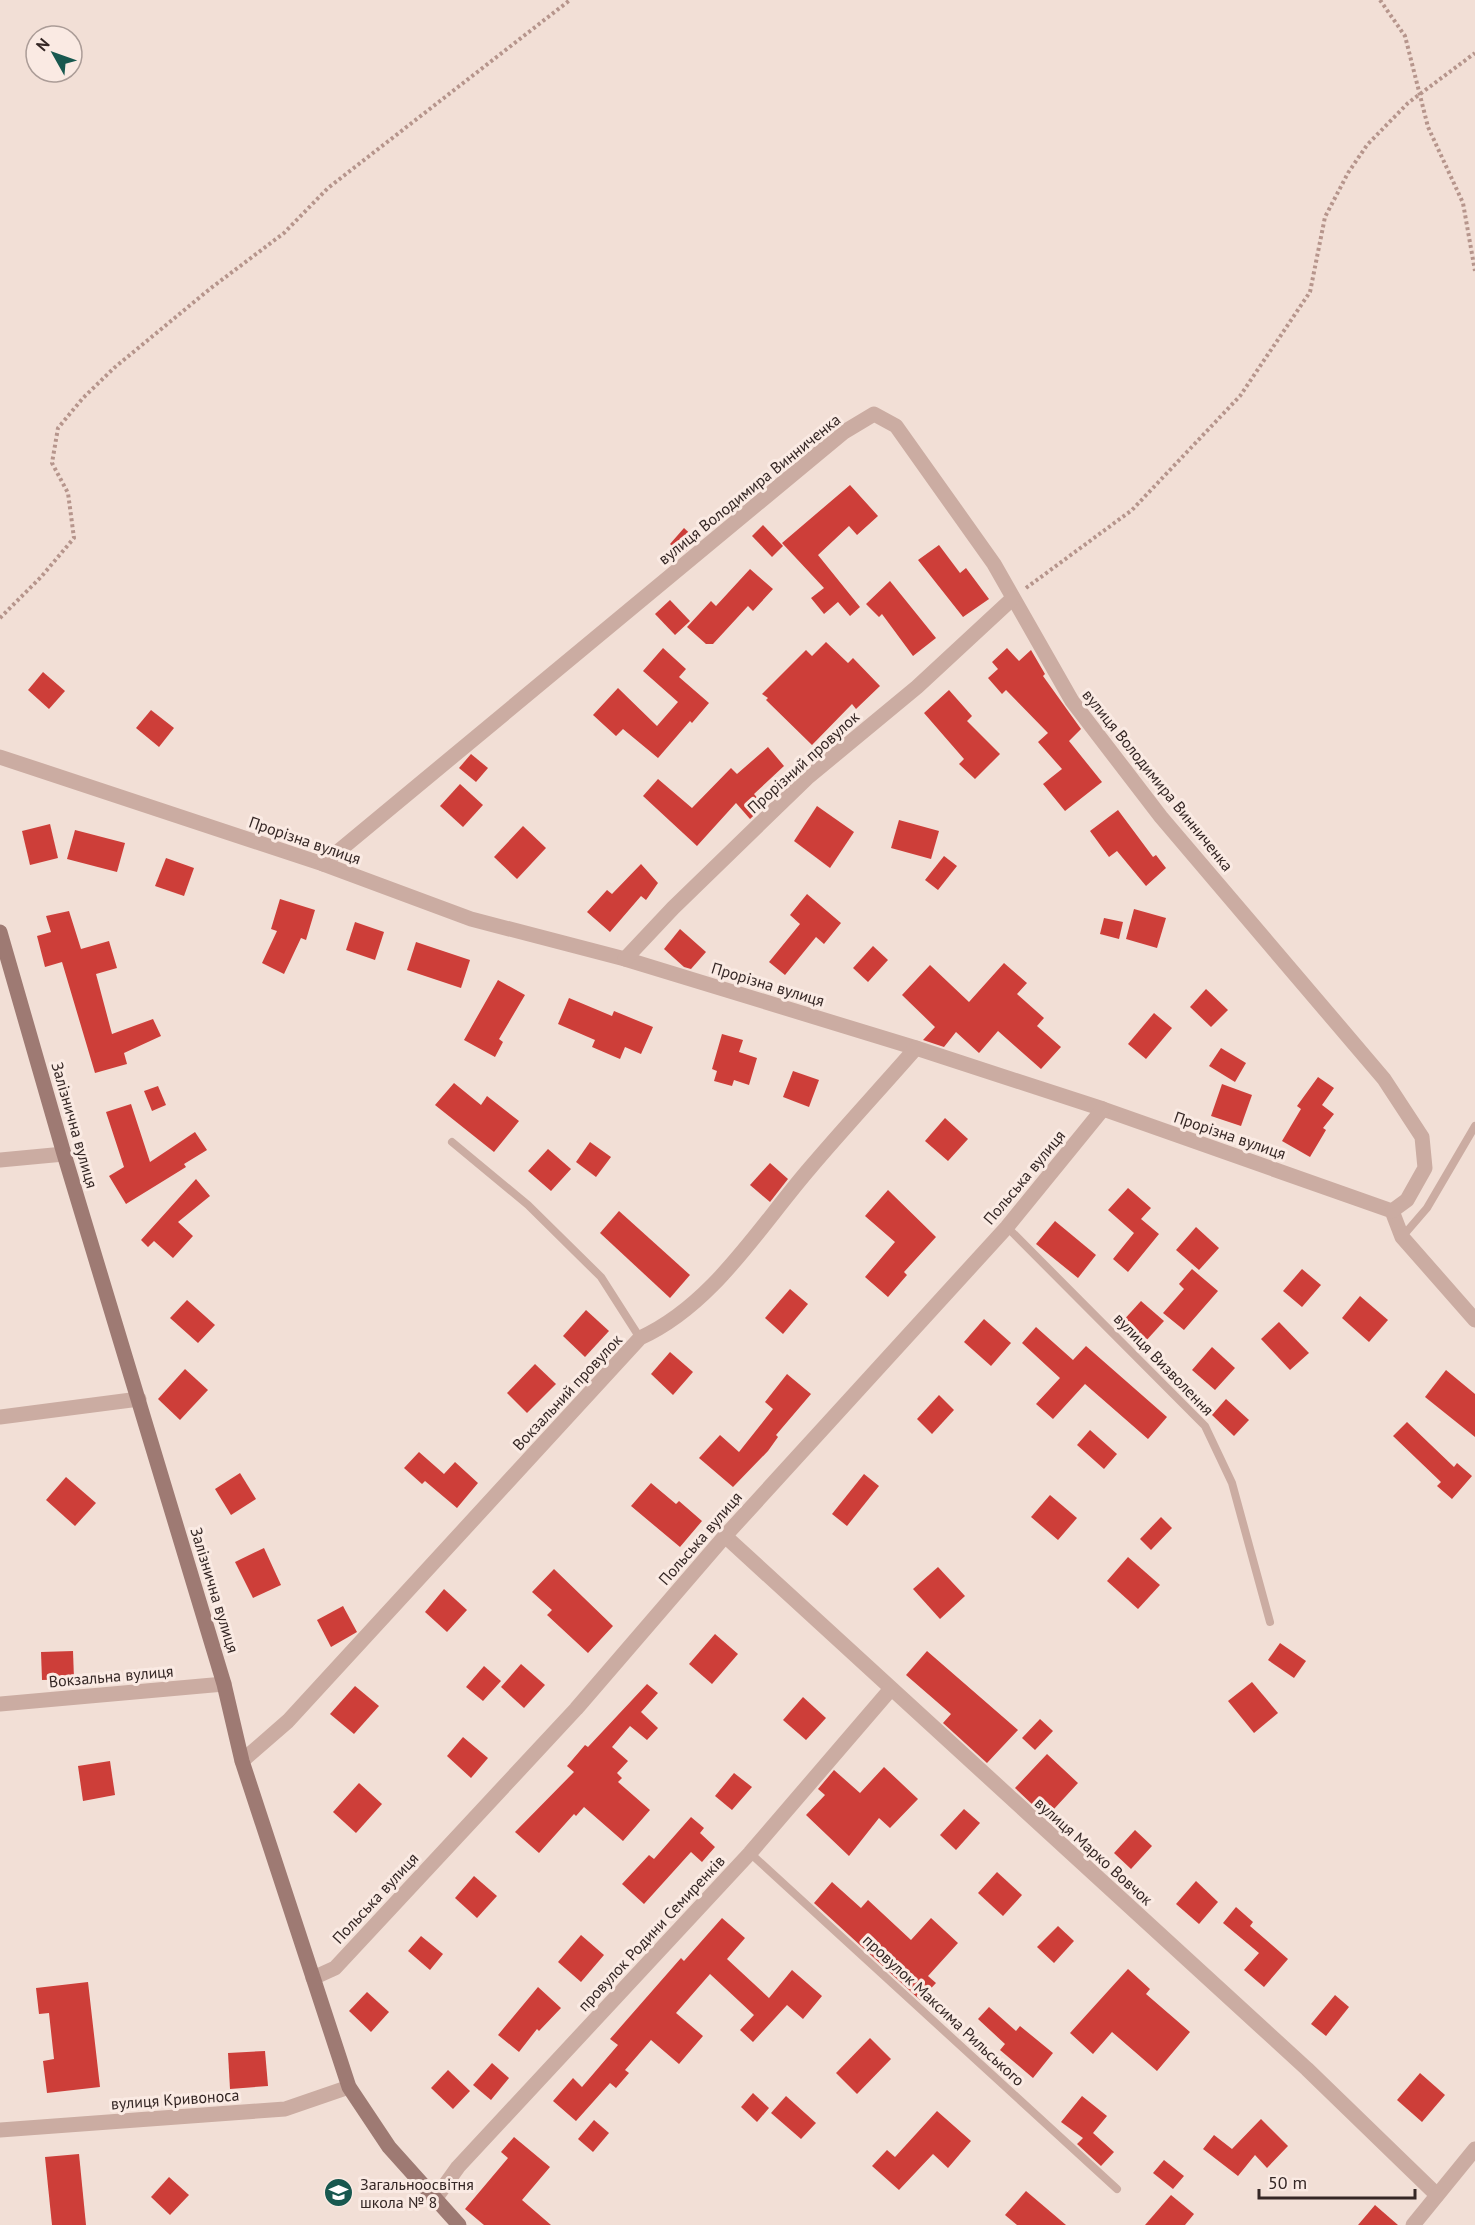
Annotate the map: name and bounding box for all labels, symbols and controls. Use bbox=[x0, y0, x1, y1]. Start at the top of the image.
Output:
north arrow bbox=[24, 24, 84, 84]
text: N bbox=[31, 34, 54, 55]
street label: вулиця Володимира Винниченка bbox=[654, 409, 844, 569]
street label: вулиця Володимира Винниченка bbox=[1078, 685, 1238, 875]
street label: Прорізний провулок bbox=[743, 706, 863, 817]
street label: Прорізна вулиця bbox=[246, 811, 364, 869]
street label: Прорізна вулиця bbox=[709, 957, 827, 1011]
street label: Залізнична вулиця bbox=[47, 1060, 103, 1190]
street label: Прорізна вулиця bbox=[1171, 1106, 1289, 1164]
street label: Польська вулиця bbox=[979, 1126, 1069, 1228]
street label: вулиця Визволення bbox=[1110, 1308, 1218, 1420]
street label: Вокзальний провулок bbox=[508, 1329, 626, 1454]
street label: Польська вулиця bbox=[654, 1487, 746, 1589]
street label: Залізнична вулиця bbox=[186, 1525, 244, 1655]
street label: Вокзальна вулиця bbox=[48, 1661, 174, 1691]
street label: вулиця Марко Вовчок bbox=[1031, 1793, 1157, 1910]
street label: Польська вулиця bbox=[328, 1848, 422, 1948]
street label: провулок Родини Семиренків bbox=[573, 1851, 729, 2015]
street label: провулок Максима Рильського bbox=[859, 1930, 1029, 2090]
street label: вулиця Кривоноса bbox=[110, 2085, 240, 2113]
scale bar bbox=[1259, 2162, 1415, 2200]
text: 50 m bbox=[1268, 2171, 1307, 2194]
place label: Загальноосвітня школа № 8 bbox=[360, 2174, 474, 2212]
school or university icon: Загальноосвітня школа № 8 bbox=[323, 2177, 355, 2209]

